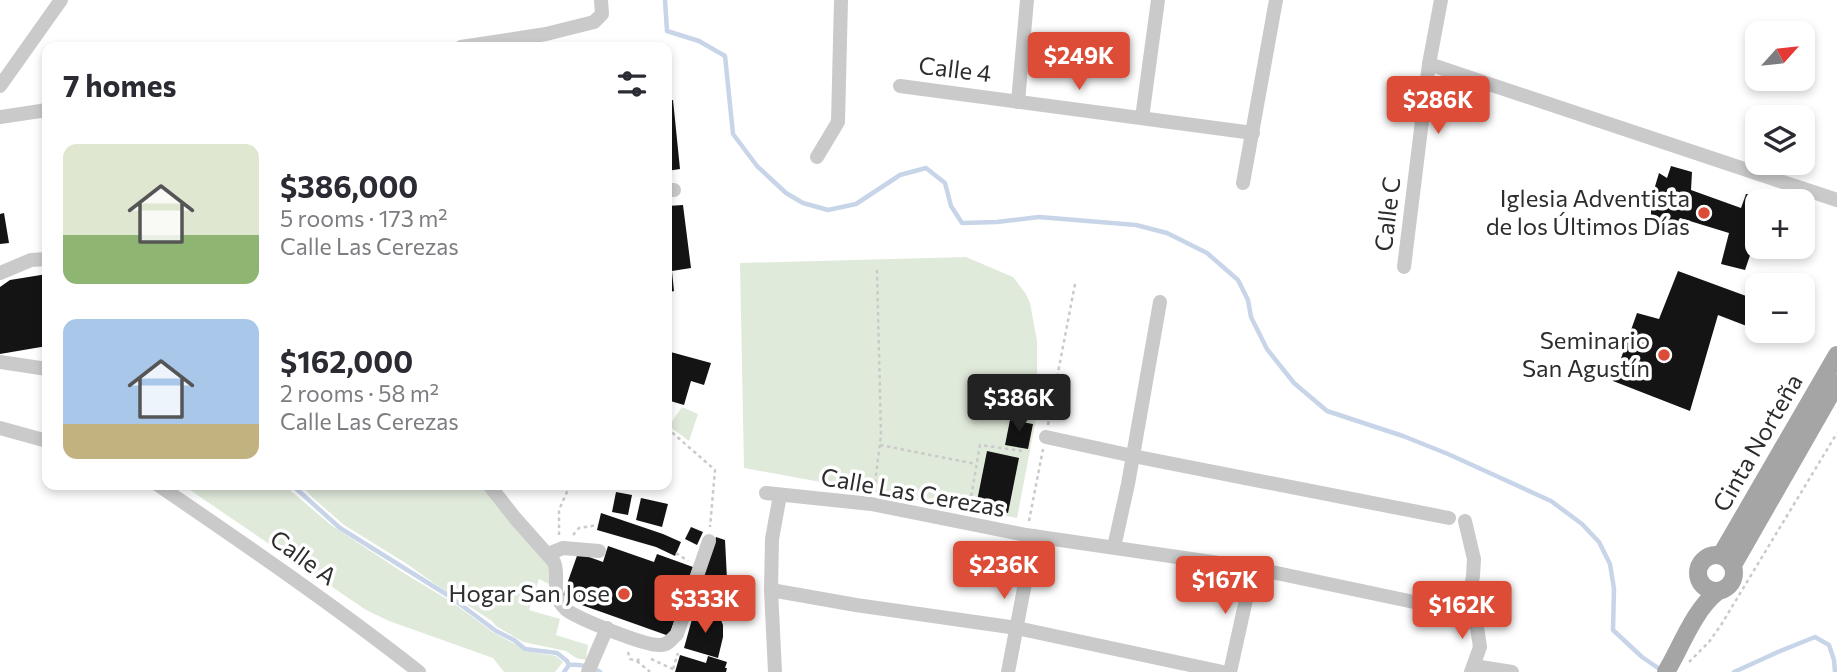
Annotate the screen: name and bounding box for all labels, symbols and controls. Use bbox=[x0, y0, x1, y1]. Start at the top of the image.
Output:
north arrow bbox=[1745, 21, 1815, 91]
map controls bbox=[1745, 21, 1815, 343]
pin: $249K bbox=[1030, 32, 1128, 92]
text: $249K bbox=[1044, 41, 1114, 69]
street label: Calle 4 bbox=[917, 50, 993, 87]
icon: filters bbox=[613, 65, 651, 103]
text: 7 homes bbox=[63, 66, 176, 103]
pin: $286K bbox=[1389, 76, 1487, 136]
text: $286K bbox=[1403, 85, 1473, 113]
button: layers bbox=[1745, 105, 1815, 175]
text: $386,000 bbox=[280, 167, 418, 204]
icon: home bbox=[119, 172, 203, 256]
street label: Calle C bbox=[1368, 175, 1405, 253]
place label: Iglesia Adventista de los Últimos Días bbox=[1486, 183, 1690, 240]
button: + bbox=[1745, 189, 1815, 259]
text: 5 rooms · 173 m² bbox=[280, 204, 447, 232]
marker: Iglesia Adventista de los Últimos Días bbox=[1696, 205, 1712, 221]
text: Calle Las Cerezas bbox=[280, 232, 459, 260]
button: − bbox=[1745, 273, 1815, 343]
place label: Seminario San Agustín bbox=[1522, 325, 1650, 382]
text: $162,000 bbox=[280, 342, 413, 379]
icon: home bbox=[119, 347, 203, 431]
marker: Seminario San Agustín bbox=[1656, 347, 1672, 363]
street label: Cinta Norteña bbox=[1706, 368, 1808, 516]
pin: $386K bbox=[970, 374, 1068, 434]
text: 2 rooms · 58 m² bbox=[280, 379, 439, 407]
text: $386K bbox=[983, 383, 1055, 411]
text: Calle Las Cerezas bbox=[280, 407, 459, 435]
street label: Calle Las Cerezas bbox=[819, 461, 1008, 522]
street label: Calle A bbox=[265, 523, 343, 591]
pin: $236K bbox=[955, 542, 1053, 601]
text: $236K bbox=[969, 550, 1039, 578]
pin: $167K bbox=[1176, 556, 1274, 616]
text: $167K bbox=[1192, 565, 1258, 593]
pin: $333K bbox=[656, 576, 754, 635]
place label: Hogar San Jose bbox=[448, 578, 610, 607]
pin: $162K bbox=[1413, 582, 1511, 641]
text: $333K bbox=[670, 584, 740, 612]
marker: Hogar San Jose bbox=[616, 586, 632, 602]
text: $162K bbox=[1429, 590, 1495, 618]

